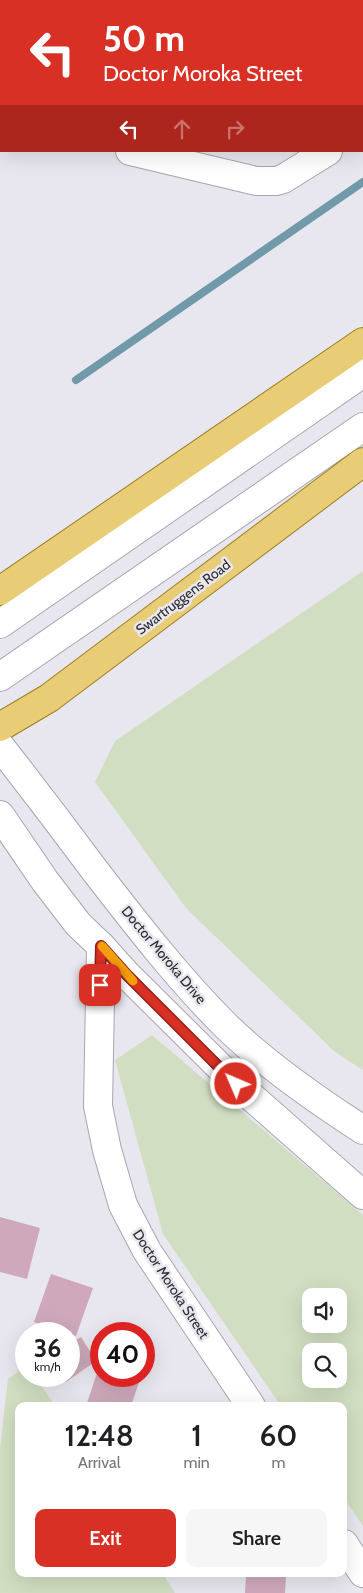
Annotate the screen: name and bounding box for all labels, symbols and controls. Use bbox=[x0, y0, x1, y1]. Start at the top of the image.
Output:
text: 50 m bbox=[103, 17, 185, 60]
icon: left bbox=[20, 20, 85, 85]
text: Doctor Moroka Street bbox=[103, 60, 303, 87]
icon: left bbox=[115, 115, 143, 143]
icon: ahead bbox=[168, 115, 196, 143]
icon: right bbox=[221, 115, 249, 143]
street label: Swartruggens Road bbox=[132, 556, 234, 638]
street label: Doctor Moroka Drive bbox=[118, 902, 210, 1008]
pin bbox=[79, 964, 121, 1006]
icon: arrive bbox=[86, 971, 114, 999]
position arrow bbox=[209, 1057, 261, 1109]
street label: Doctor Moroka Street bbox=[129, 1226, 213, 1342]
map controls bbox=[302, 1288, 347, 1388]
button: sound bbox=[302, 1288, 347, 1333]
speed limit sign: 40 bbox=[90, 1322, 155, 1387]
text: 36 bbox=[34, 1333, 61, 1363]
button: search bbox=[302, 1343, 347, 1388]
text: km/h bbox=[34, 1359, 61, 1374]
text: 12:48 bbox=[65, 1417, 134, 1454]
text: 1 bbox=[191, 1417, 202, 1454]
text: 60 bbox=[259, 1417, 297, 1454]
text: Arrival bbox=[78, 1453, 121, 1472]
text: min bbox=[183, 1453, 210, 1472]
text: m bbox=[271, 1453, 285, 1472]
button: Exit bbox=[35, 1509, 176, 1567]
button: Share bbox=[186, 1509, 327, 1567]

